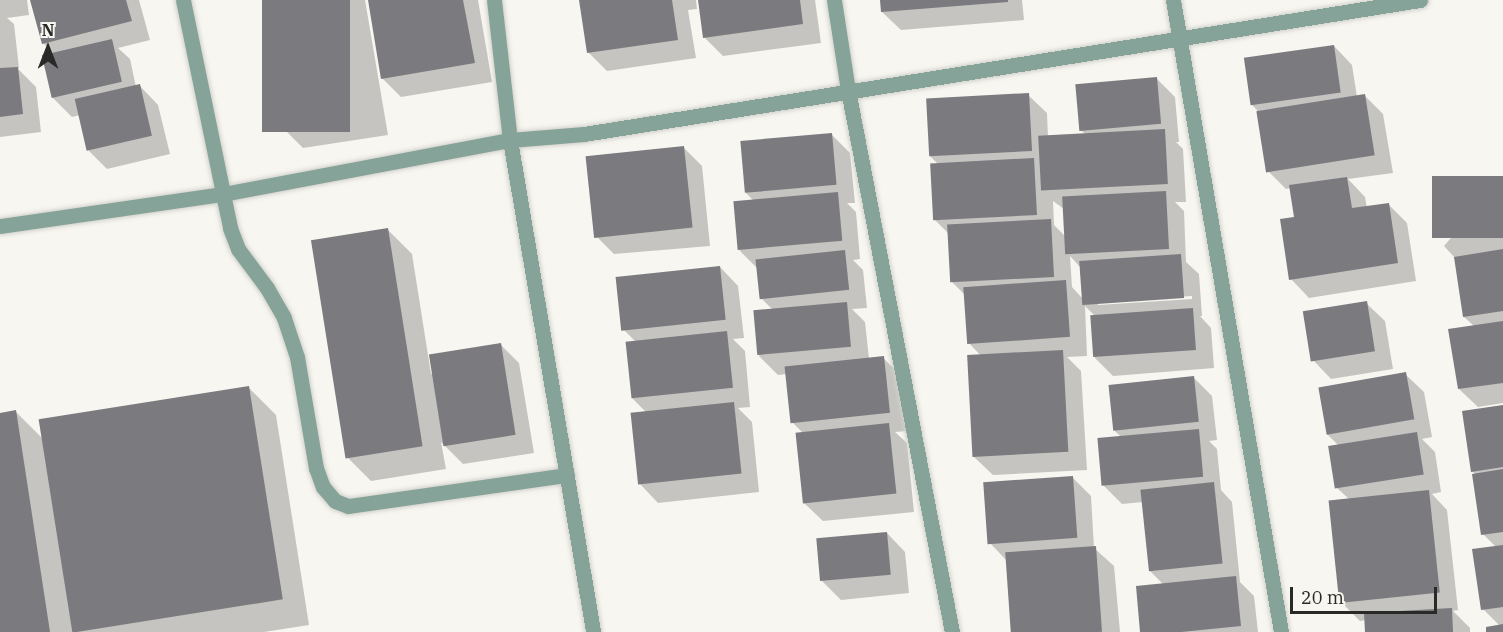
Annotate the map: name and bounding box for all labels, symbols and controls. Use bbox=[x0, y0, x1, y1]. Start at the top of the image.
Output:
north arrow bbox=[18, 18, 78, 78]
text: N bbox=[42, 20, 54, 40]
scale bar bbox=[1293, 575, 1440, 613]
text: 20 m bbox=[1301, 586, 1344, 609]

